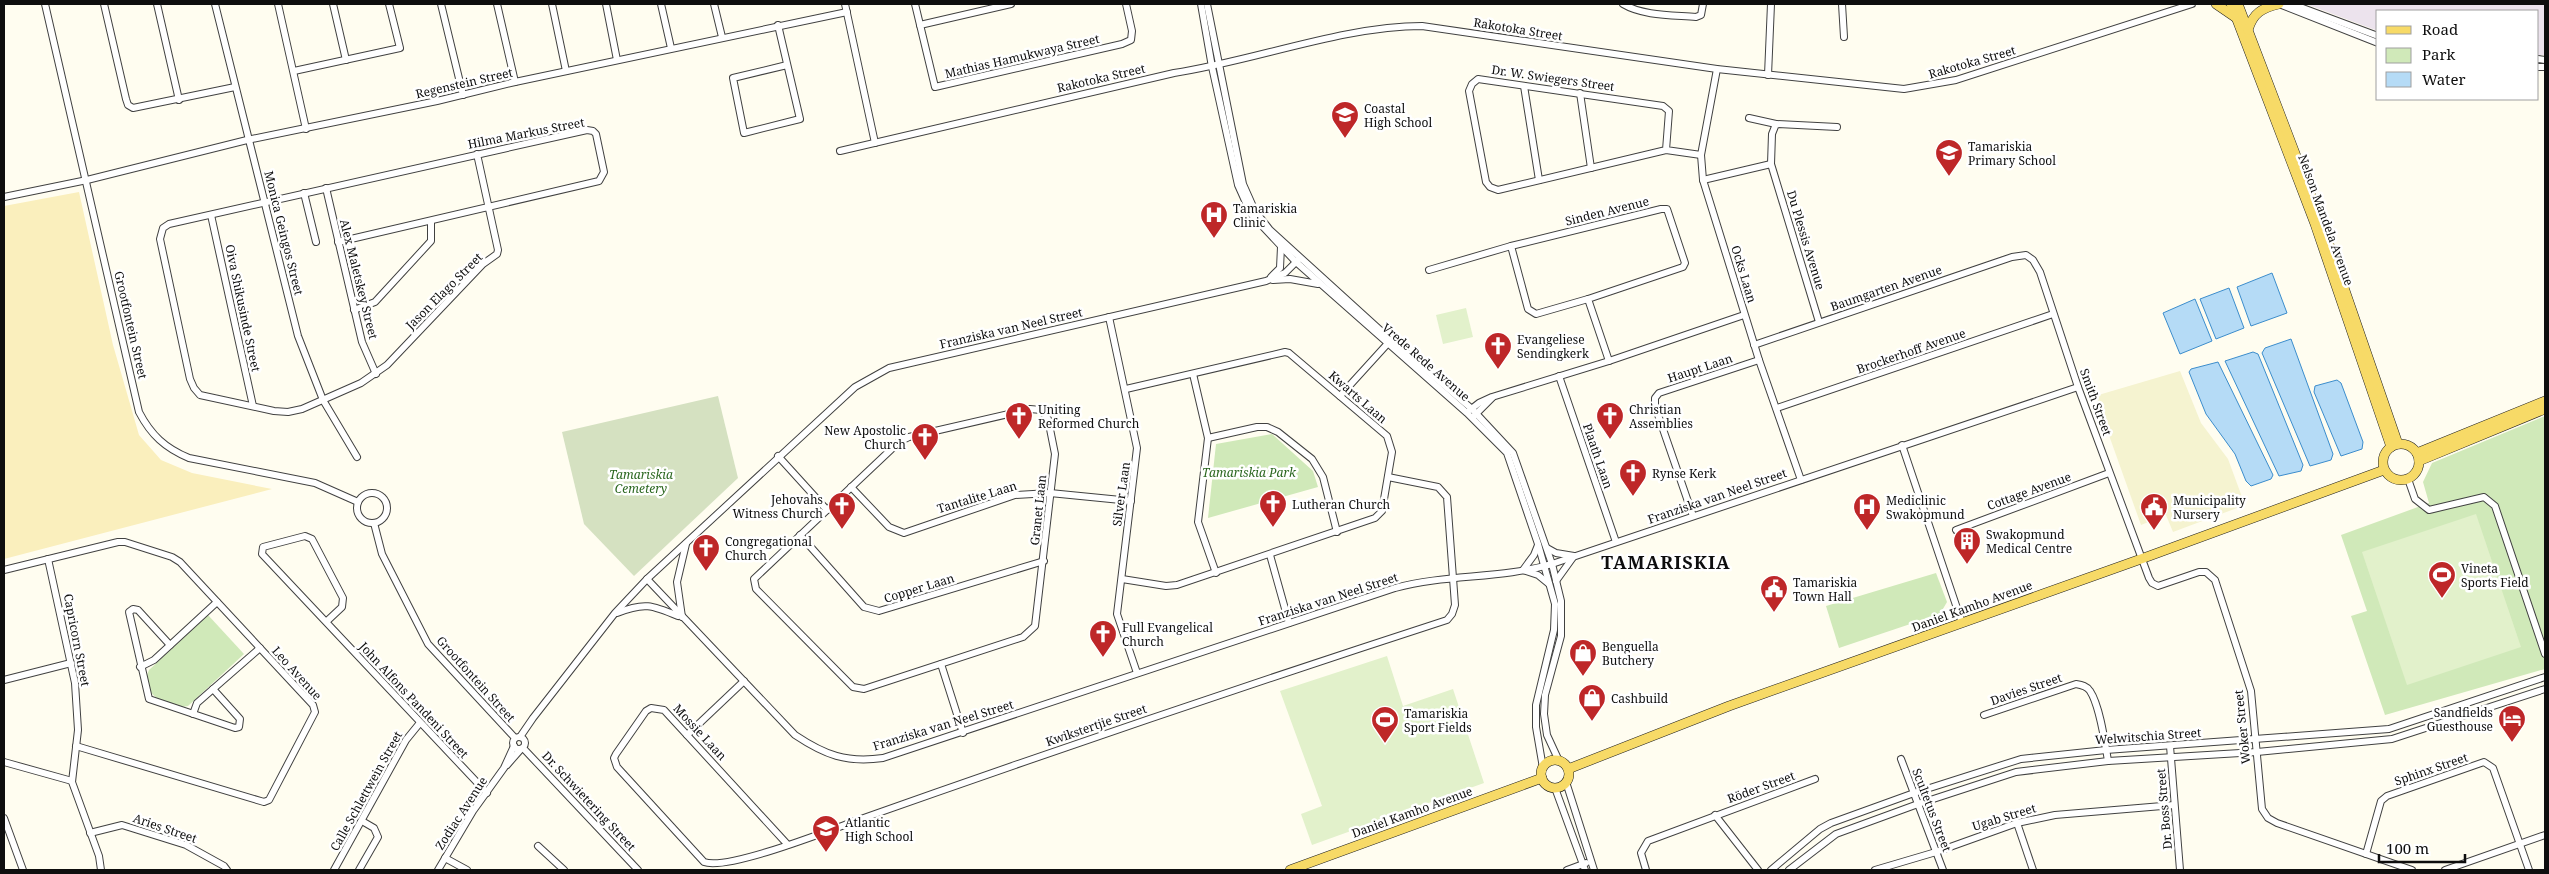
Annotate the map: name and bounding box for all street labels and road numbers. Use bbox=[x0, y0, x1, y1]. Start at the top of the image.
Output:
street label: Rakotoka Street bbox=[1472, 14, 1564, 44]
street label: Mathias Hamukwaya Street bbox=[943, 30, 1101, 82]
street label: Rakotoka Street bbox=[1926, 41, 2018, 83]
street label: Rakotoka Street bbox=[1055, 60, 1147, 96]
street label: Dr. W. Swiegers Street bbox=[1490, 61, 1616, 95]
street label: Regenstein Street bbox=[414, 64, 514, 102]
street label: Hilma Markus Street bbox=[466, 113, 586, 153]
street label: Nelson Mandela Avenue bbox=[2294, 152, 2358, 288]
street label: Monica Geingos Street bbox=[260, 169, 308, 297]
street label: Du Plessis Avenue bbox=[1783, 188, 1829, 292]
street label: Sinden Avenue bbox=[1563, 192, 1651, 230]
street label: Alex Maletskey Street bbox=[336, 217, 382, 341]
street label: Oiva Shikusinde Street bbox=[221, 243, 265, 373]
street label: Ocks Laan bbox=[1727, 243, 1761, 305]
street label: Jason Elago Street bbox=[401, 249, 486, 334]
street label: Baumgarten Avenue bbox=[1828, 261, 1944, 315]
street label: Grootfontein Street bbox=[110, 269, 152, 381]
street label: Franziska van Neel Street bbox=[938, 303, 1084, 353]
street label: Vrede Rede Avenue bbox=[1378, 319, 1474, 405]
street label: Brockerhoff Avenue bbox=[1854, 324, 1968, 378]
street label: Haupt Laan bbox=[1665, 349, 1735, 386]
street label: Smith Street bbox=[2076, 366, 2116, 438]
street label: Kwarts Laan bbox=[1325, 367, 1391, 427]
street label: Plaath Laan bbox=[1579, 421, 1617, 491]
street label: Silver Laan bbox=[1108, 460, 1134, 527]
street label: Franziska van Neel Street bbox=[1645, 464, 1789, 528]
street label: Cottage Avenue bbox=[1985, 468, 2073, 514]
street label: Granet Laan bbox=[1026, 474, 1050, 546]
street label: Tantalite Laan bbox=[935, 477, 1019, 517]
street label: Franziska van Neel Street bbox=[1256, 568, 1400, 630]
street label: Copper Laan bbox=[882, 569, 957, 607]
street label: Daniel Kamho Avenue bbox=[1909, 576, 2035, 636]
street label: Capricorn Street bbox=[60, 592, 94, 688]
street label: Grootfontein Street bbox=[433, 632, 519, 726]
street label: John Alfons Pandeni Street bbox=[355, 637, 472, 762]
street label: Leo Avenue bbox=[268, 642, 326, 704]
street label: Davies Street bbox=[1988, 669, 2064, 709]
street label: Woker Street bbox=[2230, 689, 2254, 765]
street label: Franziska van Neel Street bbox=[871, 696, 1015, 754]
street label: Mossie Laan bbox=[670, 700, 731, 764]
street label: Kwikstertjie Street bbox=[1043, 700, 1149, 750]
street label: Welwitschia Street bbox=[2094, 724, 2202, 748]
street label: Calle Schlettwein Street bbox=[326, 728, 406, 854]
street label: Dr. Schwietering Street bbox=[538, 747, 640, 855]
street label: Sphinx Street bbox=[2392, 748, 2470, 790]
street label: Scultetus Street bbox=[1908, 766, 1956, 854]
street label: Röder Street bbox=[1725, 767, 1797, 807]
street label: Dr. Boss Street bbox=[2152, 768, 2176, 850]
street label: Zodiac Avenue bbox=[431, 773, 491, 853]
street label: Daniel Kamho Avenue bbox=[1349, 782, 1475, 842]
street label: Ugab Street bbox=[1970, 799, 2038, 835]
street label: Aries Street bbox=[131, 809, 199, 847]

